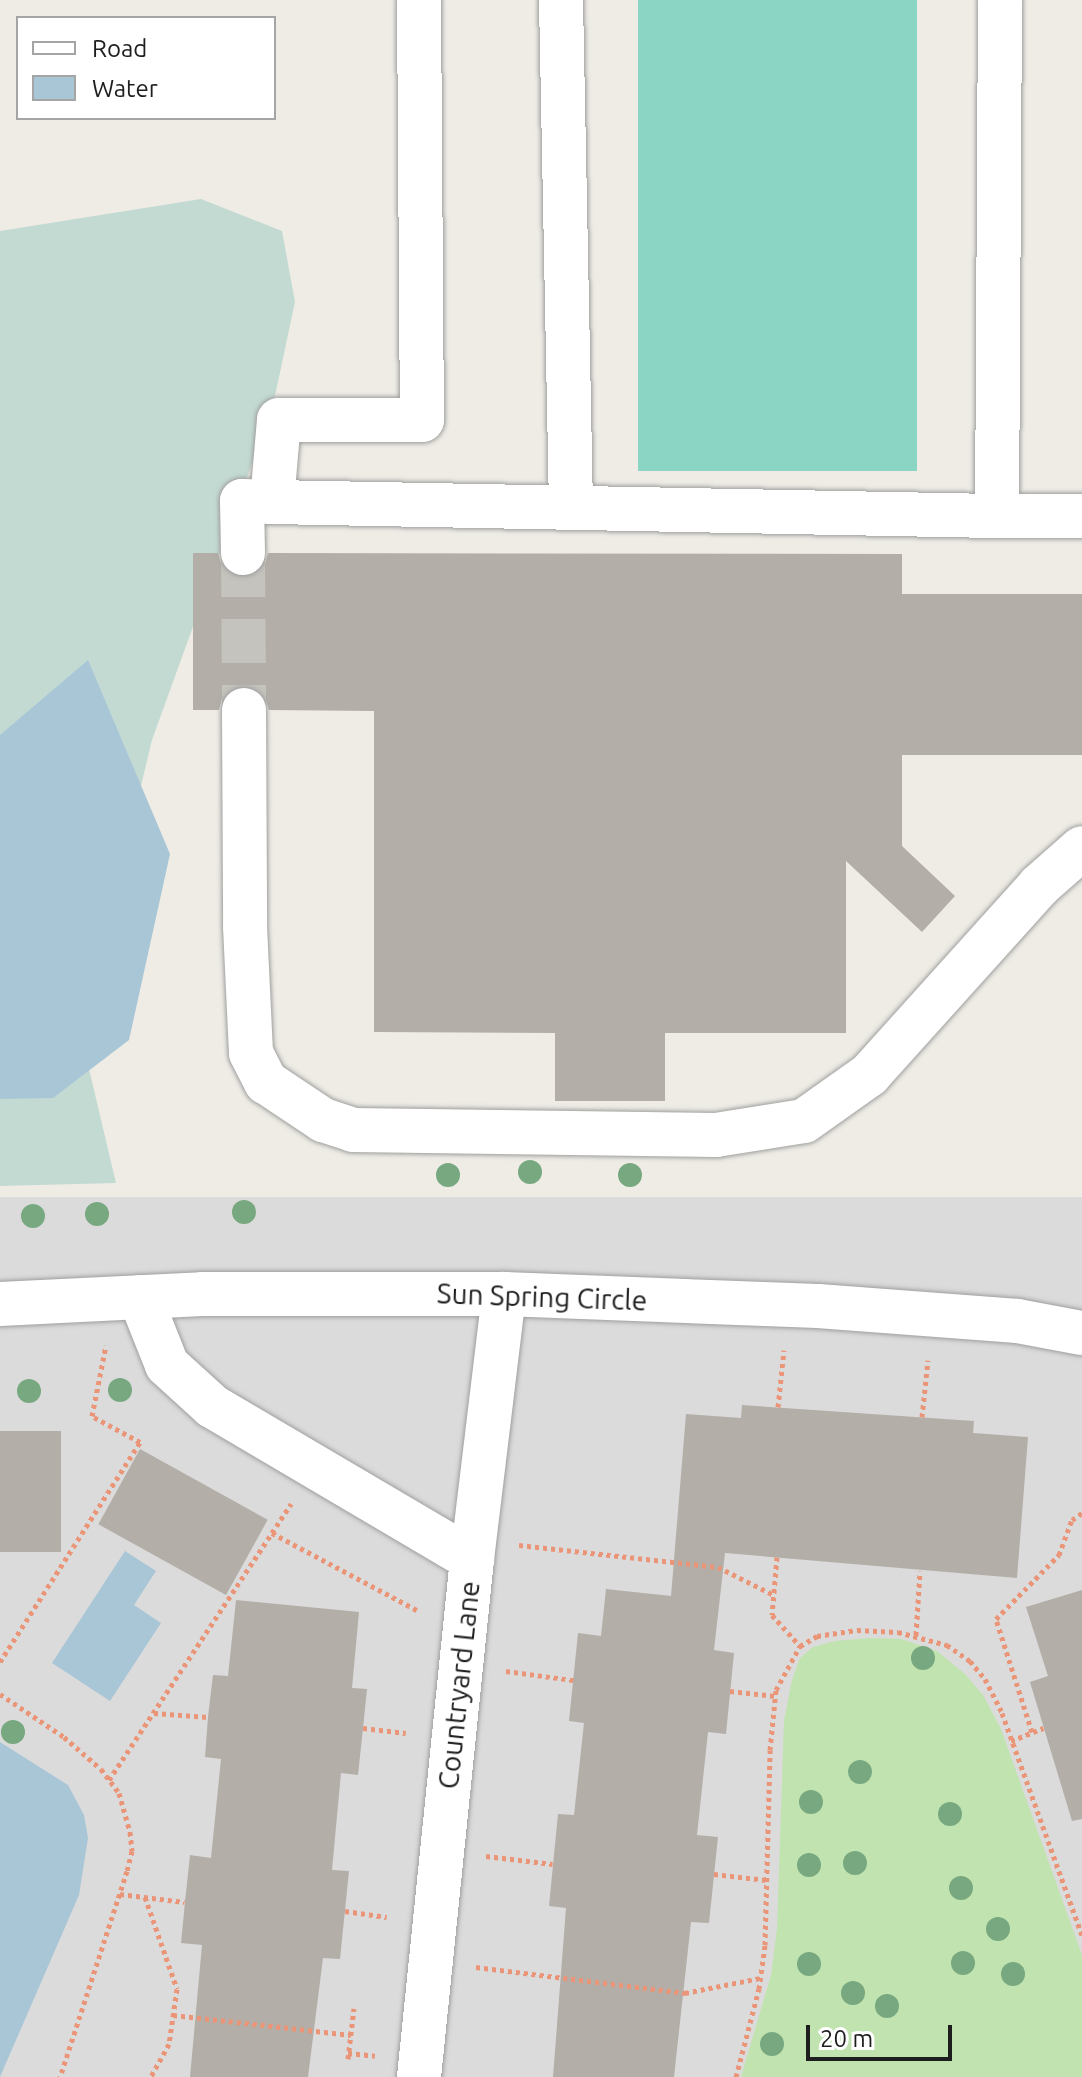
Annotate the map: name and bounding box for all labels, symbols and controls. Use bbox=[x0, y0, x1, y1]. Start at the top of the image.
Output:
legend bbox=[16, 16, 276, 120]
text: Road bbox=[92, 35, 147, 62]
text: Water bbox=[92, 75, 158, 102]
street label: Sun Spring Circle bbox=[436, 1277, 648, 1317]
street label: Countryard Lane bbox=[431, 1579, 487, 1791]
scale bar bbox=[810, 2009, 956, 2059]
text: 20 m bbox=[820, 2025, 873, 2052]

